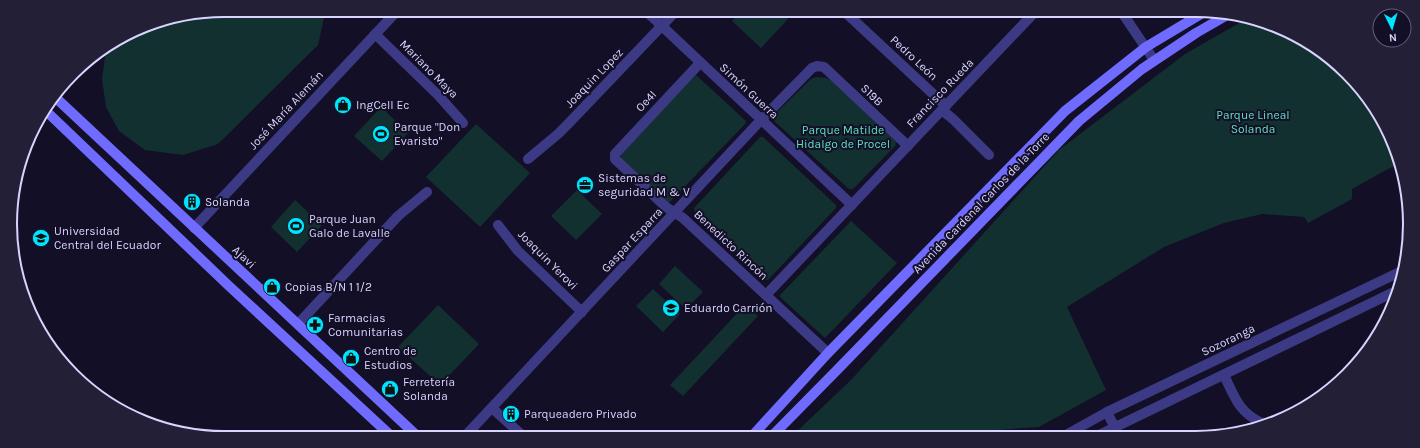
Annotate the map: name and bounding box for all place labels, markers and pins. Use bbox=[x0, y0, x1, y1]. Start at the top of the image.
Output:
shop icon: IngCell Ec bbox=[333, 95, 353, 115]
place label: IngCell Ec bbox=[356, 98, 409, 112]
place label: Parque "Don Evaristo" bbox=[394, 120, 460, 148]
sports icon: Parque "Don Evaristo" bbox=[371, 124, 391, 144]
place label: Sistemas de seguridad M & V bbox=[598, 171, 690, 199]
office icon: Sistemas de seguridad M & V bbox=[575, 175, 595, 195]
building icon: Solanda bbox=[182, 192, 202, 212]
place label: Solanda bbox=[205, 195, 250, 209]
place label: Parque Juan Galo de Lavalle bbox=[309, 212, 390, 240]
sports icon: Parque Juan Galo de Lavalle bbox=[286, 216, 306, 236]
place label: Universidad Central del Ecuador bbox=[54, 224, 161, 252]
school or university icon: Universidad Central del Ecuador bbox=[31, 228, 51, 248]
shop icon: Copias B/N 1 1/2 bbox=[262, 277, 282, 297]
place label: Copias B/N 1 1/2 bbox=[285, 280, 372, 294]
school or university icon: Eduardo Carrión bbox=[661, 298, 681, 318]
place label: Eduardo Carrión bbox=[684, 301, 773, 315]
place label: Farmacias Comunitarias bbox=[328, 311, 403, 339]
pharmacy icon: Farmacias Comunitarias bbox=[305, 315, 325, 335]
place label: Centro de Estudios bbox=[364, 344, 416, 372]
shop icon: Centro de Estudios bbox=[341, 348, 361, 368]
place label: Ferretería Solanda bbox=[403, 375, 455, 403]
shop icon: Ferretería Solanda bbox=[380, 379, 400, 399]
building icon: Parqueadero Privado bbox=[501, 404, 521, 424]
place label: Parqueadero Privado bbox=[524, 407, 637, 421]

